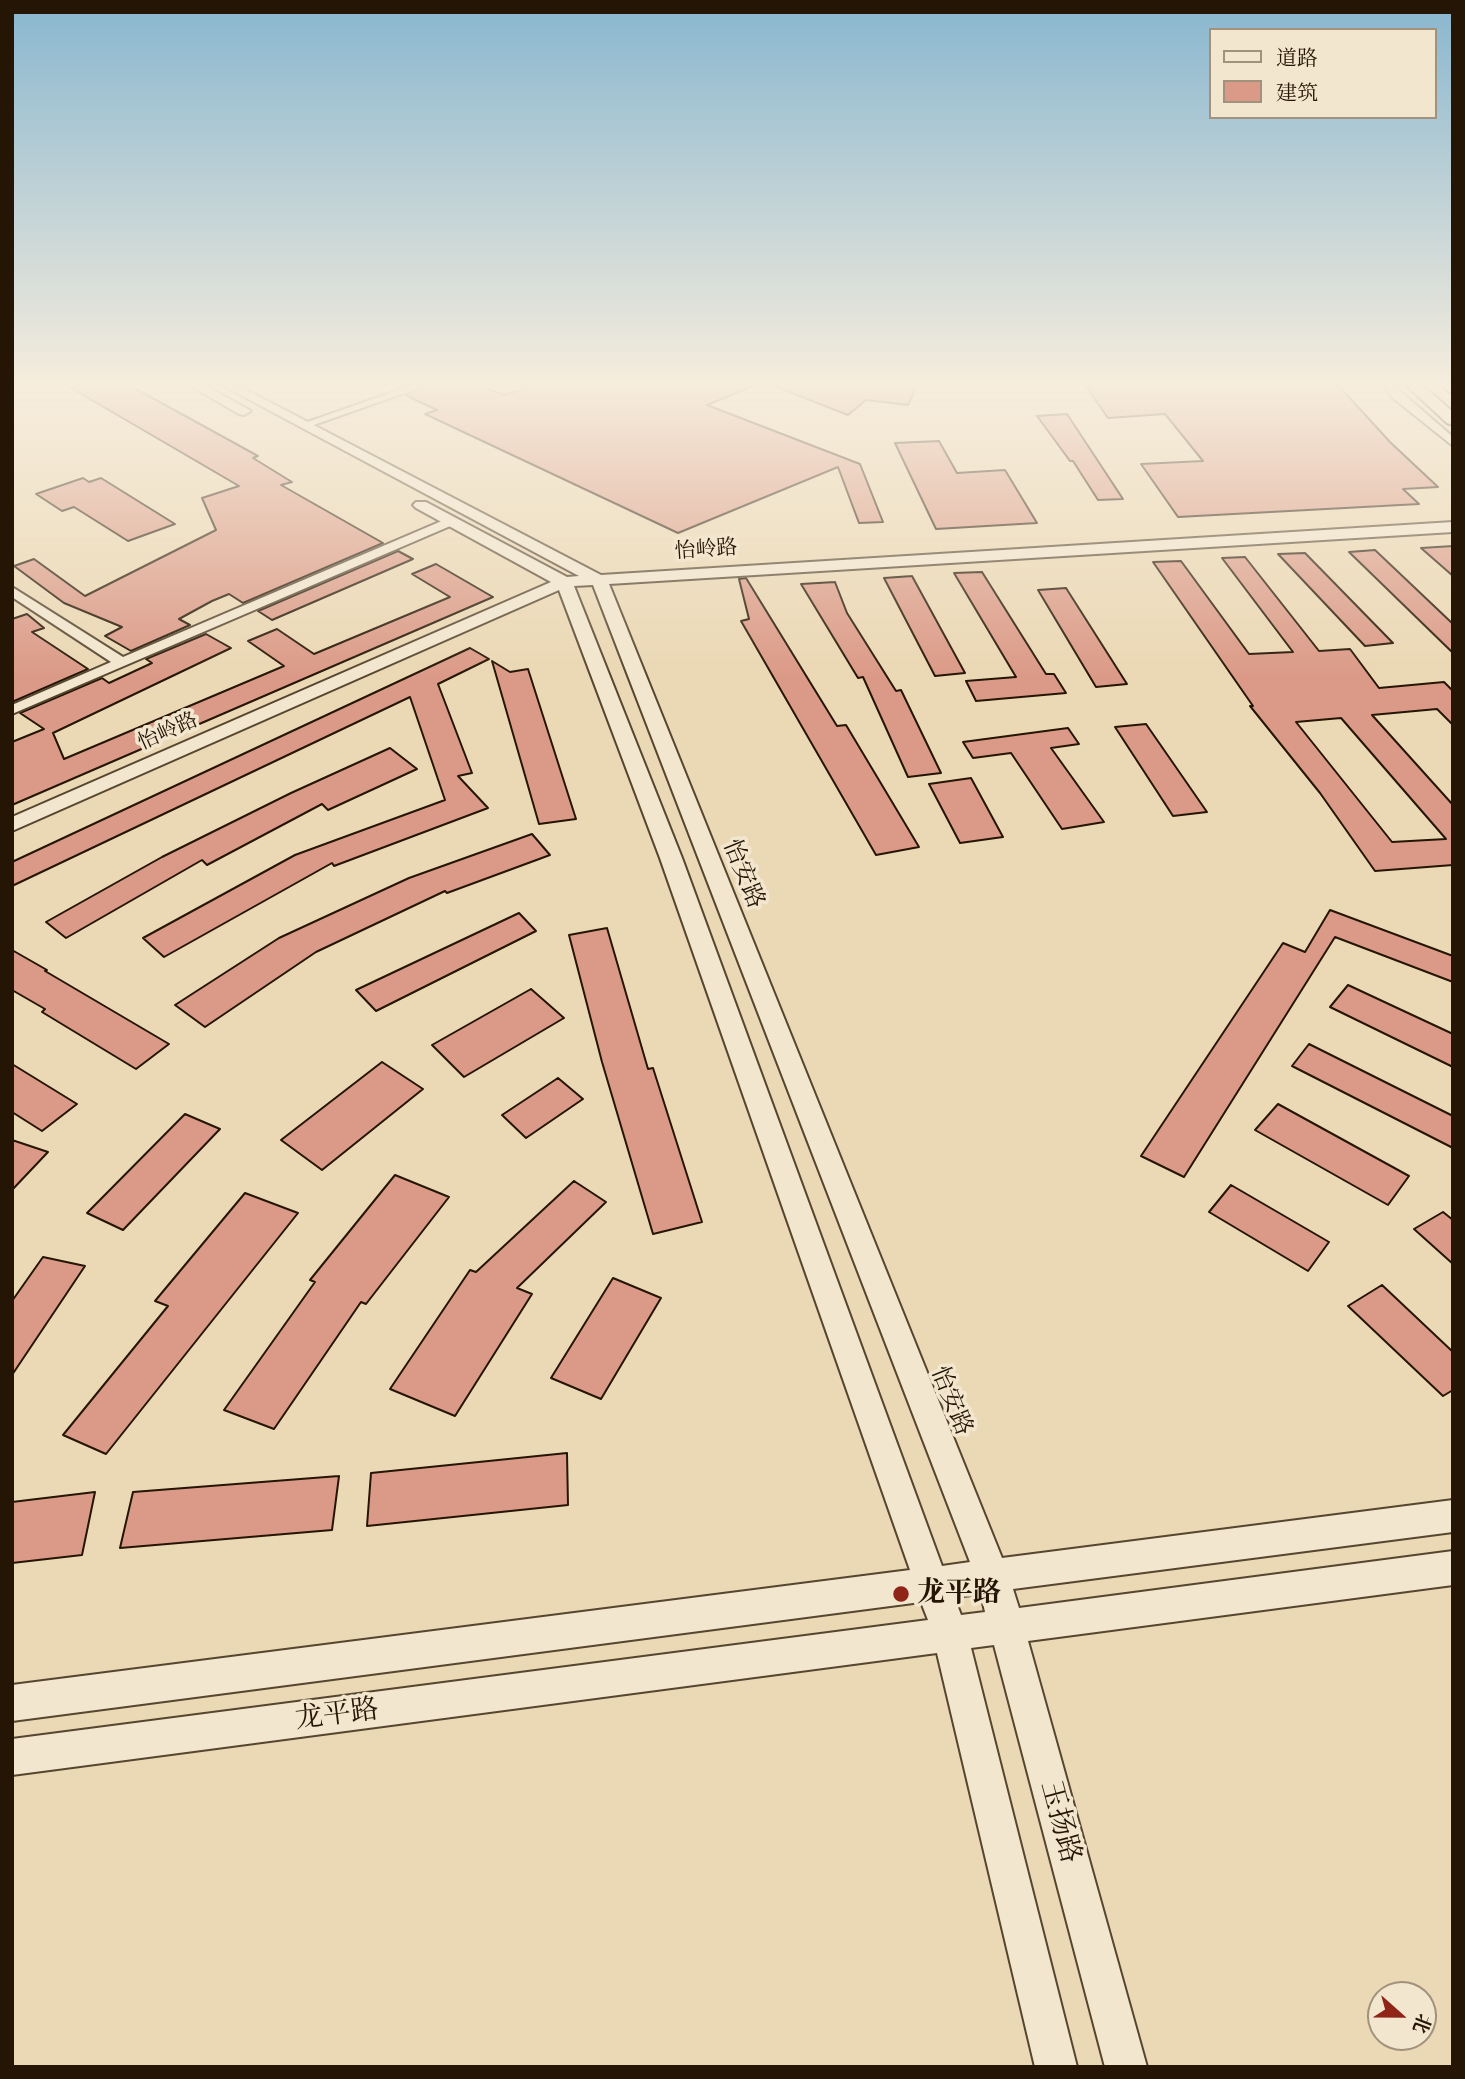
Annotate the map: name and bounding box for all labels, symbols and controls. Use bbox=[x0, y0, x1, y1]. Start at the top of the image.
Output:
legend bbox=[1210, 28, 1437, 119]
text: 道路 bbox=[1276, 49, 1318, 70]
text: 建筑 bbox=[1276, 84, 1318, 105]
street label: 怡岭路 bbox=[674, 535, 738, 565]
street label: 怡岭路 bbox=[134, 708, 202, 756]
street label: 怡安路 bbox=[716, 835, 770, 913]
street label: 怡安路 bbox=[924, 1362, 978, 1440]
place label: 龙平路 bbox=[917, 1577, 1001, 1611]
marker: 龙平路 bbox=[891, 1584, 911, 1604]
street label: 龙平路 bbox=[293, 1693, 381, 1737]
street label: 玉扬路 bbox=[1033, 1777, 1087, 1867]
north arrow bbox=[1367, 1981, 1437, 2051]
text: 北 bbox=[1408, 2011, 1432, 2035]

